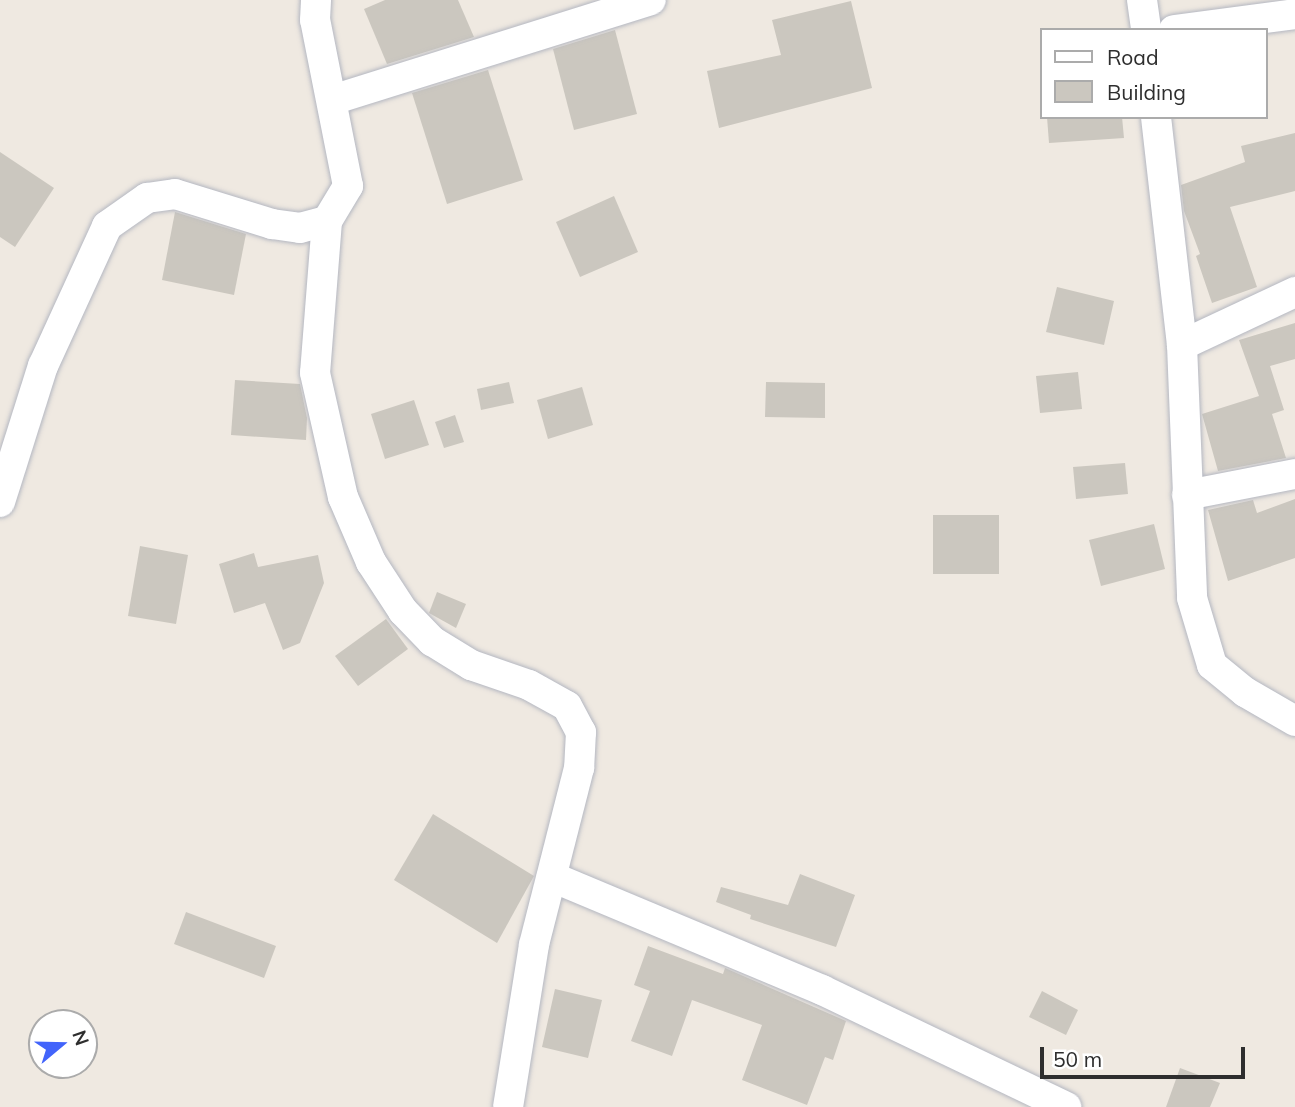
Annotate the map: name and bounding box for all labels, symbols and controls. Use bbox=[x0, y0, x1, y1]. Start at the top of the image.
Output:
legend bbox=[1040, 28, 1267, 119]
text: Road bbox=[1107, 44, 1158, 70]
text: Building bbox=[1107, 79, 1186, 105]
north arrow bbox=[28, 1009, 98, 1079]
text: N bbox=[67, 1027, 95, 1049]
scale bar bbox=[1043, 1034, 1248, 1078]
text: 50 m bbox=[1053, 1046, 1102, 1072]

